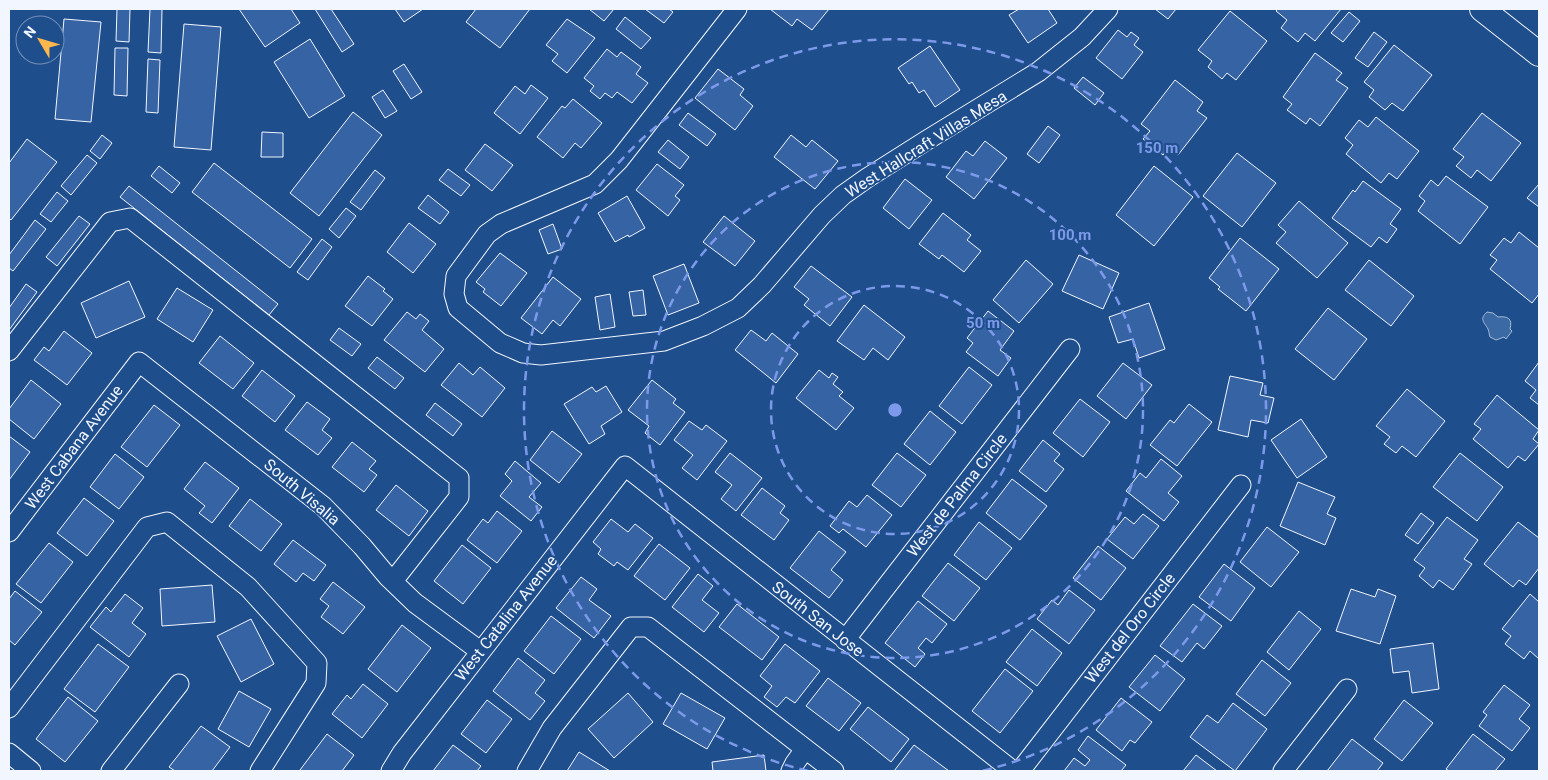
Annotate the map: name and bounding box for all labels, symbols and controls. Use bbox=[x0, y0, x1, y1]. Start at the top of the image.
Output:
north arrow bbox=[15, 15, 65, 65]
text: N bbox=[20, 23, 39, 41]
street label: West Hallcraft Villas Mesa bbox=[842, 86, 1010, 202]
text: 150 m bbox=[1136, 139, 1178, 157]
text: 100 m bbox=[1049, 226, 1091, 244]
text: 50 m bbox=[966, 314, 1000, 332]
street label: West Cabana Avenue bbox=[21, 381, 127, 513]
centre of rings bbox=[886, 401, 904, 419]
street label: West de Palma Circle bbox=[903, 430, 1011, 560]
street label: South Visalia bbox=[260, 455, 344, 529]
street label: West Catalina Avenue bbox=[451, 551, 561, 685]
street label: West del Oro Circle bbox=[1081, 569, 1179, 687]
street label: South San Jose bbox=[768, 577, 868, 661]

